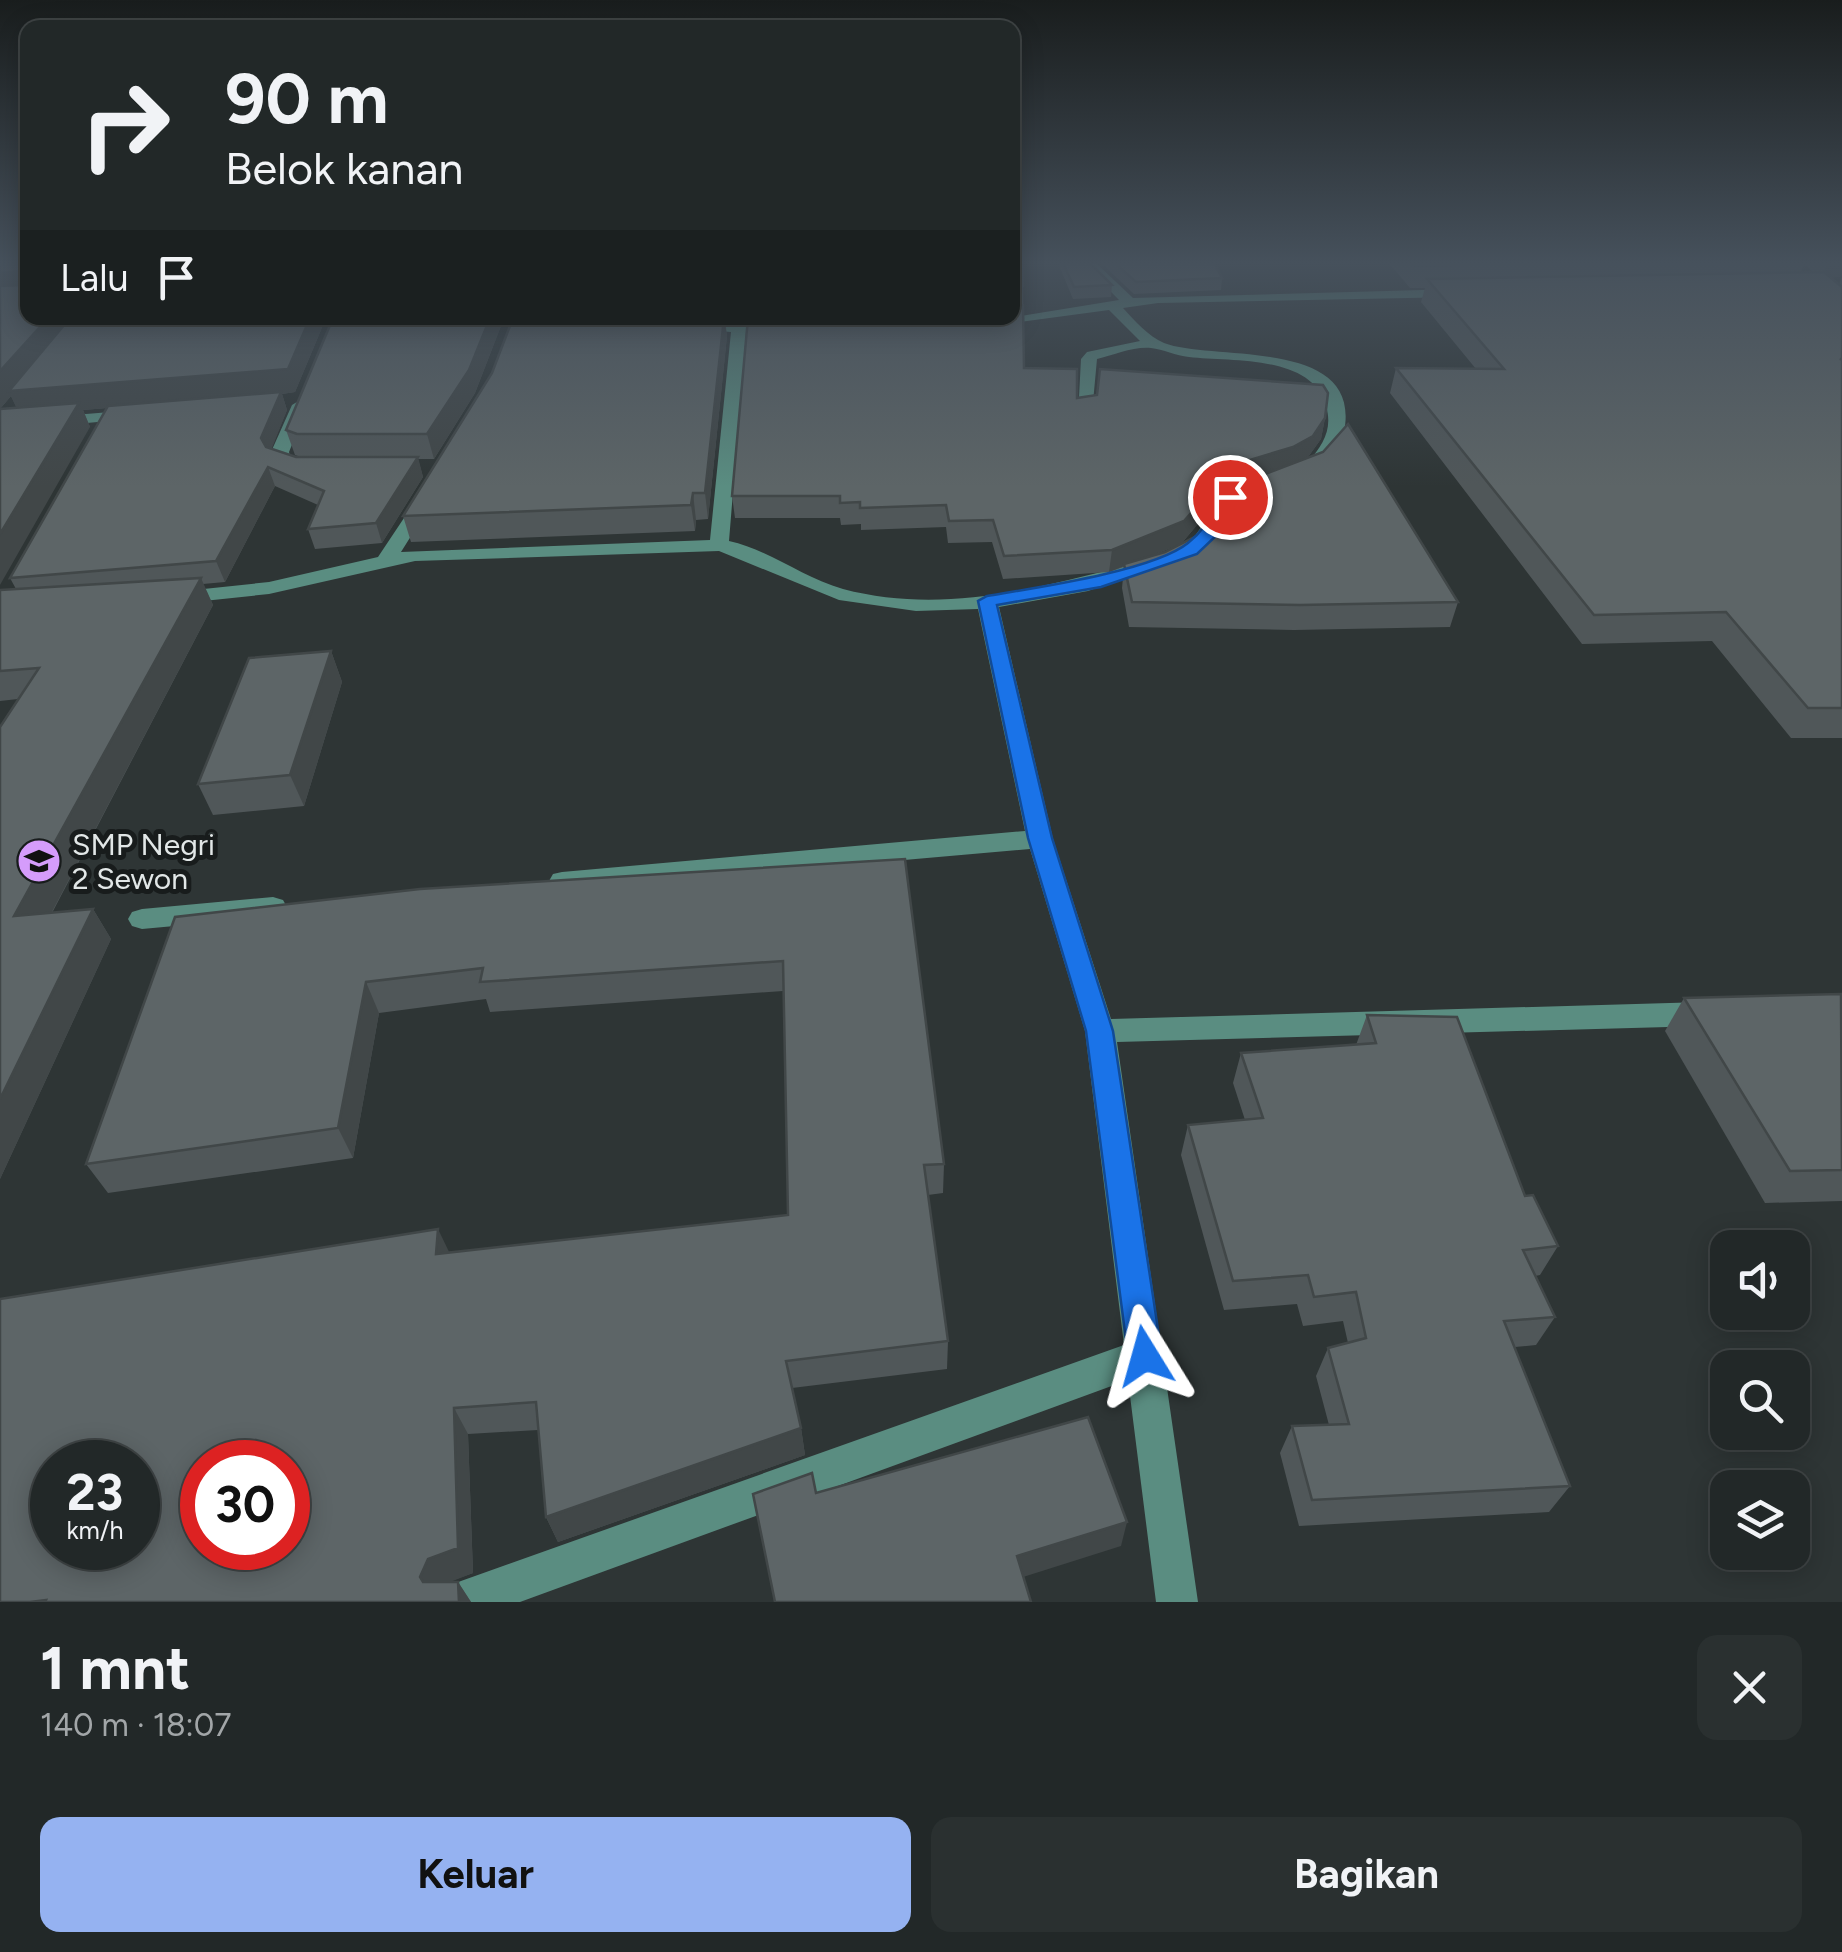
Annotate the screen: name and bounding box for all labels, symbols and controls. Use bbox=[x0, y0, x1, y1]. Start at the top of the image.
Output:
text: 90 m bbox=[225, 56, 389, 141]
icon: right bbox=[60, 60, 190, 190]
text: Belok kanan bbox=[225, 141, 463, 195]
icon: arrive bbox=[149, 250, 204, 305]
text: Lalu bbox=[60, 255, 129, 301]
pin bbox=[1188, 455, 1273, 540]
icon: arrive bbox=[1203, 470, 1258, 525]
place label: SMP Negri 2 Sewon bbox=[72, 826, 215, 897]
school or university icon: SMP Negri 2 Sewon bbox=[16, 838, 62, 884]
map controls bbox=[1710, 1230, 1810, 1570]
button: sound bbox=[1710, 1230, 1810, 1330]
position arrow bbox=[1093, 1304, 1197, 1408]
button: search bbox=[1710, 1350, 1810, 1450]
speed limit sign: 30 bbox=[180, 1440, 310, 1570]
text: 23 bbox=[67, 1462, 123, 1523]
button: layers bbox=[1710, 1470, 1810, 1570]
text: km/h bbox=[66, 1515, 124, 1545]
text: 1 mnt bbox=[40, 1632, 190, 1704]
button: close bbox=[1697, 1635, 1802, 1740]
text: 140 m · 18:07 bbox=[40, 1706, 231, 1744]
button: Keluar bbox=[40, 1817, 911, 1932]
button: Bagikan bbox=[931, 1817, 1802, 1932]

